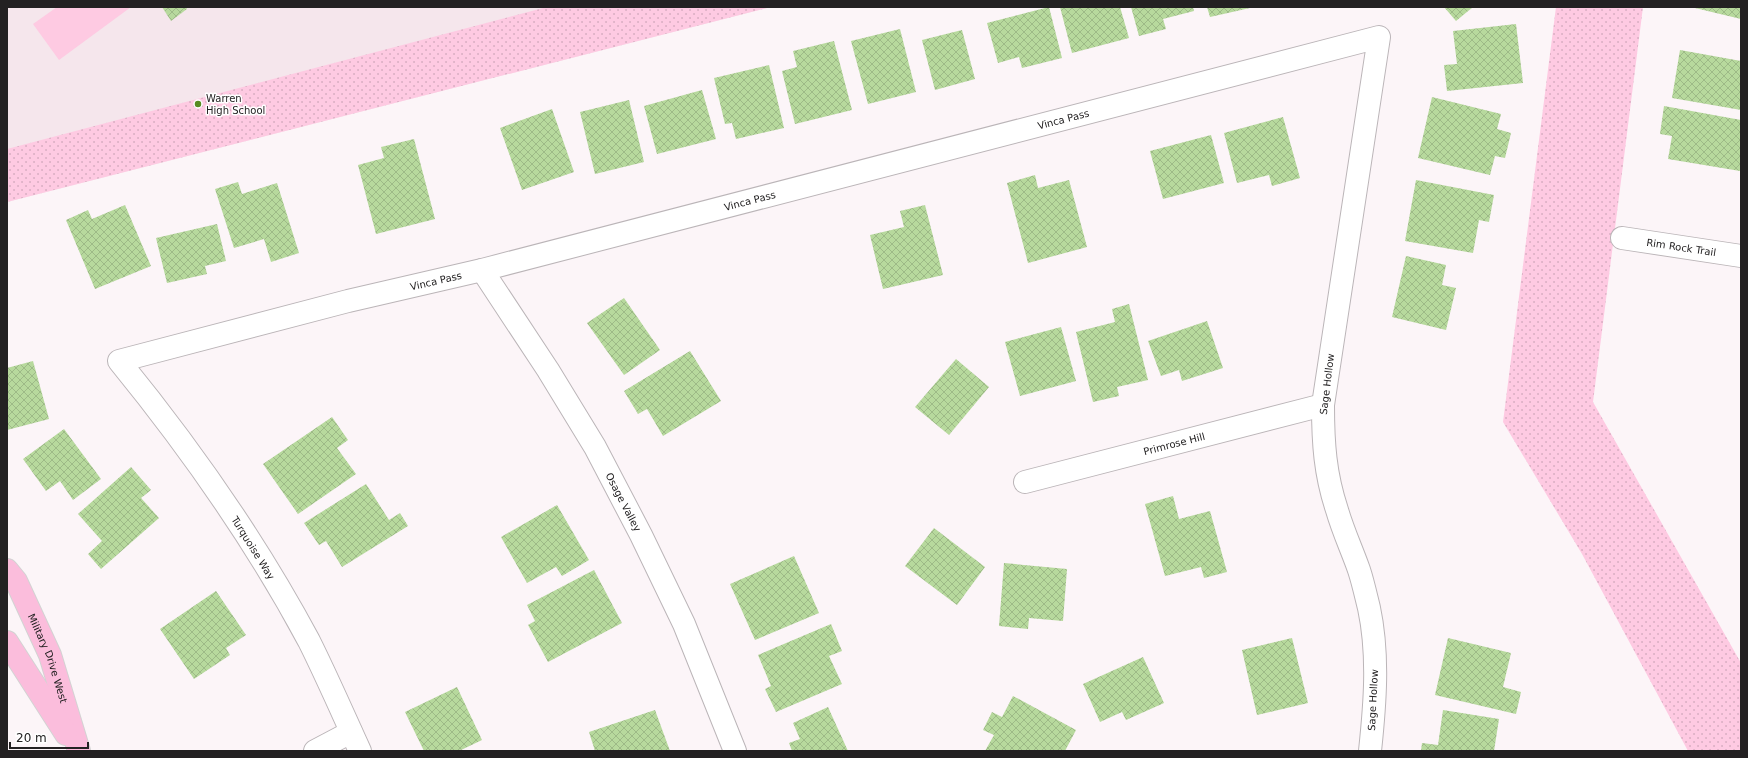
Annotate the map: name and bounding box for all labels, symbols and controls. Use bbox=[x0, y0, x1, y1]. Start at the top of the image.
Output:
place label: Warren High School bbox=[206, 93, 265, 116]
marker: Warren High School bbox=[193, 99, 203, 109]
street label: Vinca Pass bbox=[1036, 107, 1090, 131]
street label: Vinca Pass bbox=[723, 189, 777, 212]
street label: Rim Rock Trail bbox=[1646, 236, 1717, 258]
street label: Vinca Pass bbox=[409, 269, 463, 292]
street label: Sage Hollow bbox=[1318, 353, 1336, 415]
street label: Primrose Hill bbox=[1142, 430, 1206, 457]
street label: Osage Valley bbox=[604, 471, 644, 533]
street label: Turquoise Way bbox=[229, 514, 277, 582]
street label: Military Drive West bbox=[26, 612, 70, 704]
street label: Sage Hollow bbox=[1366, 669, 1380, 731]
scale bar bbox=[10, 724, 88, 750]
text: 20 m bbox=[16, 731, 47, 745]

